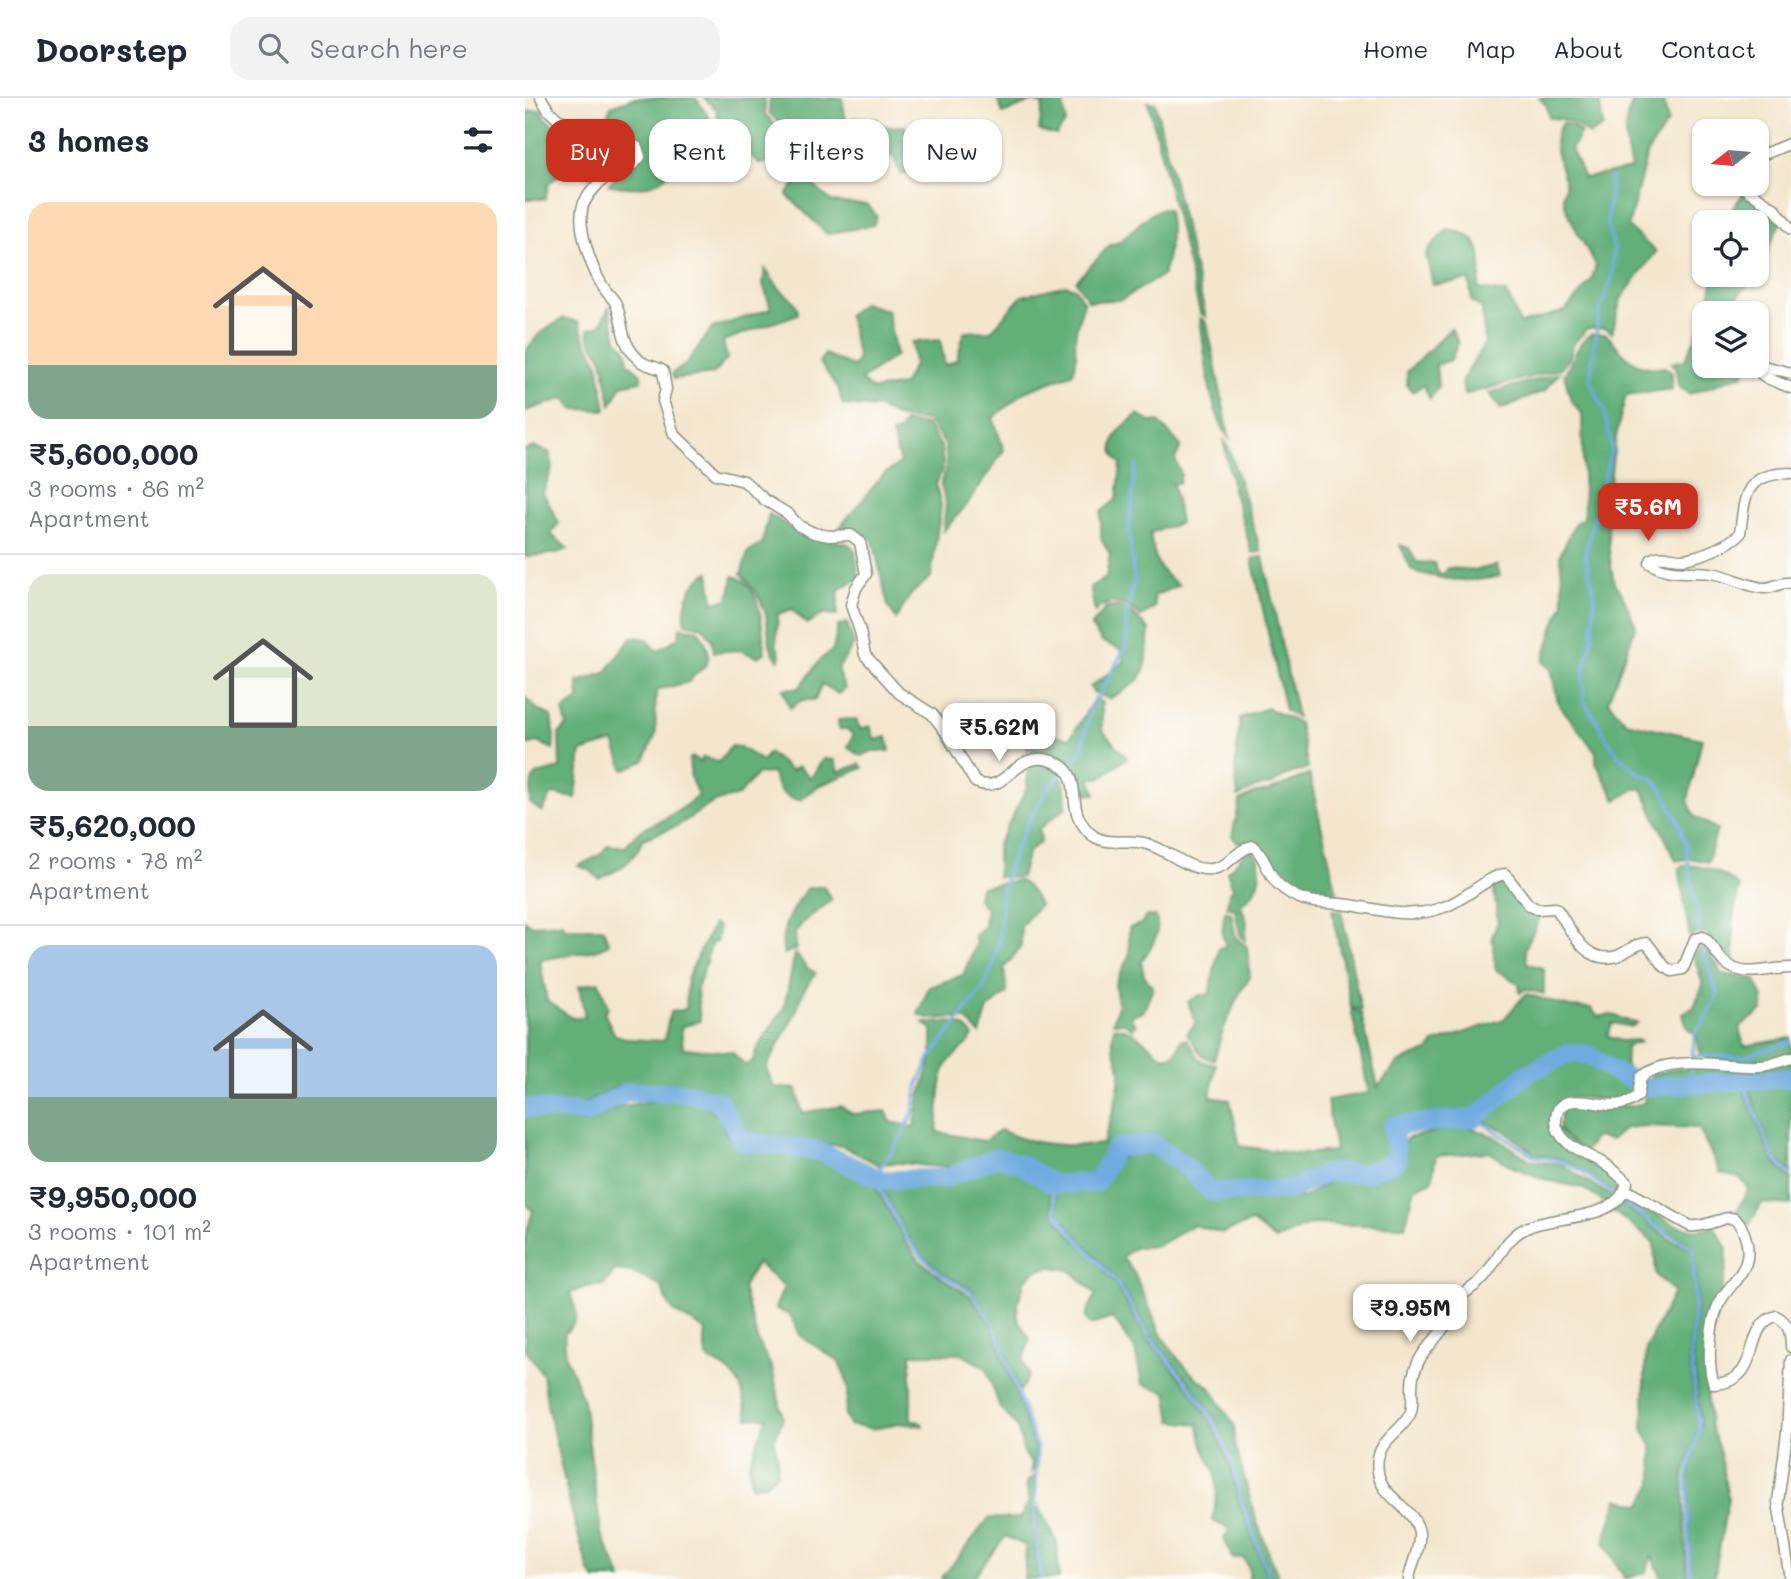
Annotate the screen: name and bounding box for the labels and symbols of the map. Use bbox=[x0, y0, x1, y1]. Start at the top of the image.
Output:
north arrow bbox=[1692, 119, 1769, 196]
pin: ₹5.6M bbox=[1599, 484, 1697, 543]
pin: ₹5.62M bbox=[942, 704, 1056, 763]
pin: ₹9.95M bbox=[1353, 1284, 1467, 1344]

